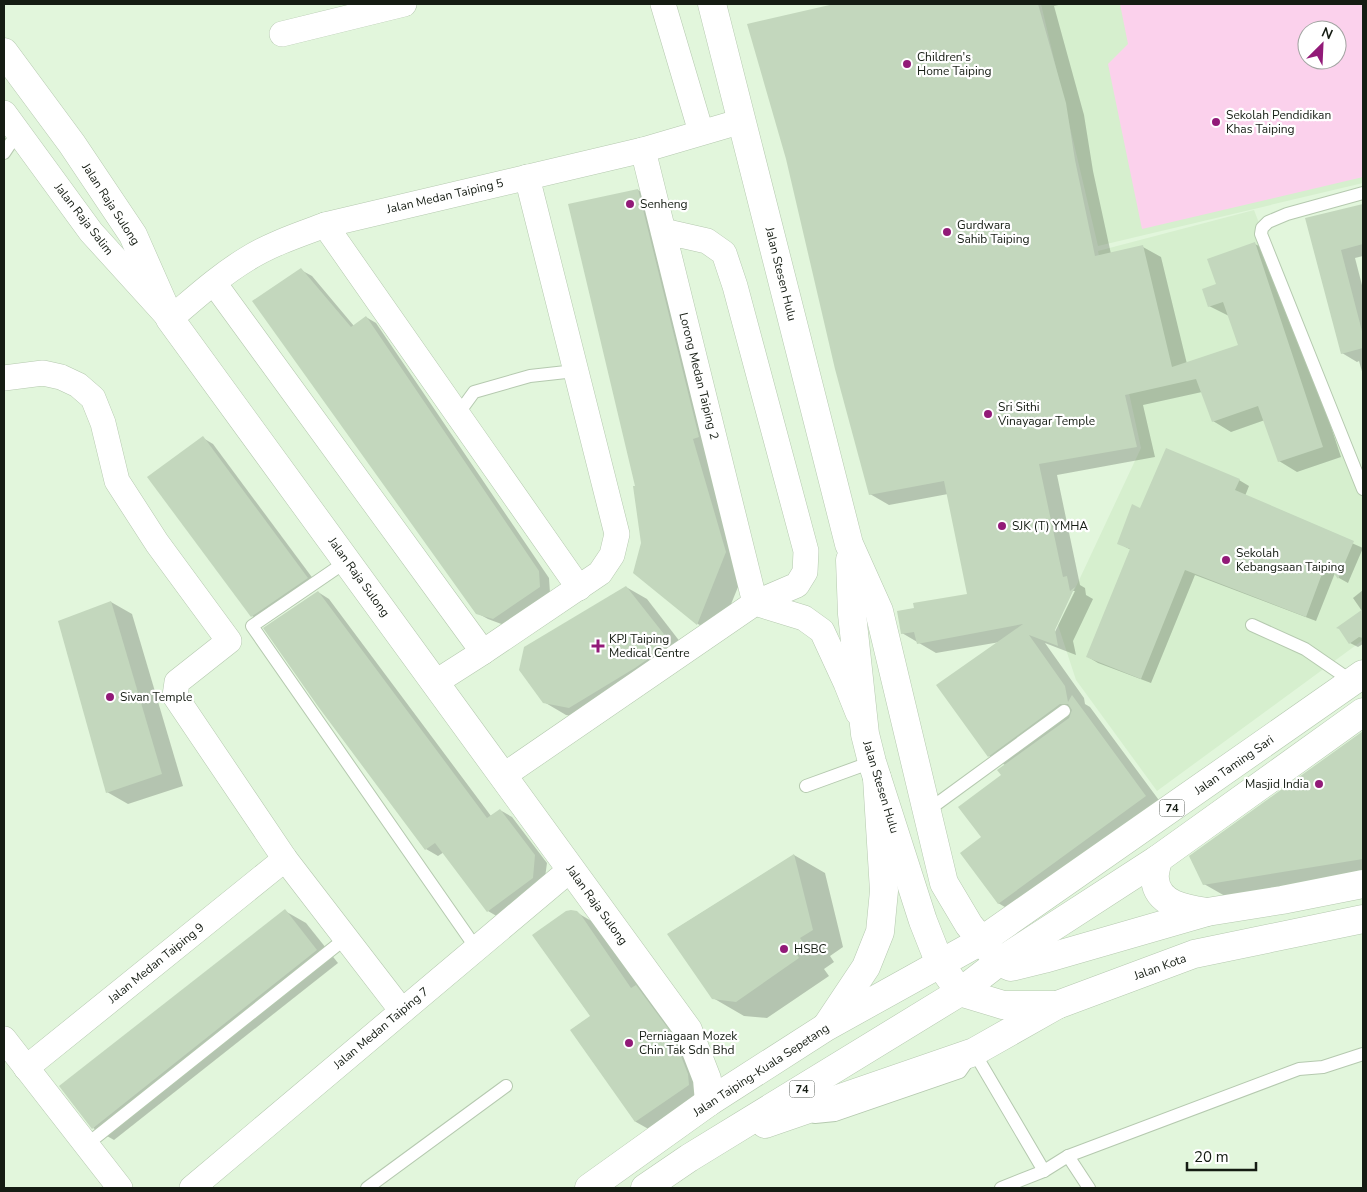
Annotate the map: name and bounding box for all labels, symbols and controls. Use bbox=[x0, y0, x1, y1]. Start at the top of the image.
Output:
north arrow bbox=[1297, 20, 1347, 70]
text: N bbox=[1318, 23, 1336, 44]
place label: Children's Home Taiping bbox=[917, 49, 992, 79]
marker: Children's Home Taiping bbox=[901, 58, 913, 70]
place label: Sekolah Pendidikan Khas Taiping bbox=[1226, 107, 1331, 137]
marker: Sekolah Pendidikan Khas Taiping bbox=[1210, 116, 1222, 128]
street label: Jalan Raja Sulong bbox=[78, 159, 144, 248]
street label: Jalan Medan Taiping 5 bbox=[384, 175, 505, 217]
street label: Jalan Raja Salim bbox=[50, 179, 117, 258]
place label: Senheng bbox=[640, 196, 688, 212]
marker: Senheng bbox=[624, 198, 636, 210]
place label: Gurdwara Sahib Taiping bbox=[957, 217, 1030, 247]
street label: Jalan Stesen Hulu bbox=[761, 224, 800, 323]
marker: Gurdwara Sahib Taiping bbox=[941, 226, 953, 238]
street label: Lorong Medan Taiping 2 bbox=[675, 311, 723, 441]
place label: Sri Sithi Vinayagar Temple bbox=[997, 399, 1095, 429]
marker: Sri Sithi Vinayagar Temple bbox=[982, 408, 994, 420]
place label: SJK (T) YMHA bbox=[1012, 518, 1088, 534]
marker: SJK (T) YMHA bbox=[996, 520, 1008, 532]
street label: Jalan Raja Sulong bbox=[324, 533, 393, 620]
place label: Sekolah Kebangsaan Taiping bbox=[1236, 545, 1344, 575]
marker: Sekolah Kebangsaan Taiping bbox=[1220, 554, 1232, 566]
place label: KPJ Taiping Medical Centre bbox=[609, 631, 690, 661]
marker: KPJ Taiping Medical Centre bbox=[591, 639, 605, 653]
place label: Sivan Temple bbox=[120, 689, 192, 705]
marker: Sivan Temple bbox=[104, 691, 116, 703]
street label: Jalan Taming Sari bbox=[1190, 732, 1277, 799]
street label: Jalan Stesen Hulu bbox=[859, 738, 903, 835]
place label: Masjid India bbox=[1245, 776, 1309, 792]
marker: Masjid India bbox=[1313, 778, 1325, 790]
road number: 74 bbox=[1160, 800, 1184, 816]
street label: Jalan Raja Sulong bbox=[562, 861, 631, 948]
street label: Jalan Medan Taiping 9 bbox=[104, 919, 207, 1007]
place label: HSBC bbox=[794, 941, 827, 957]
marker: HSBC bbox=[778, 943, 790, 955]
street label: Jalan Kota bbox=[1131, 950, 1188, 984]
street label: Jalan Medan Taiping 7 bbox=[329, 984, 432, 1073]
street label: Jalan Taiping-Kuala Sepetang bbox=[689, 1020, 832, 1121]
place label: Perniagaan Mozek Chin Tak Sdn Bhd bbox=[639, 1028, 738, 1058]
marker: Perniagaan Mozek Chin Tak Sdn Bhd bbox=[623, 1037, 635, 1049]
road number: 74 bbox=[790, 1080, 814, 1098]
scale bar bbox=[1187, 1140, 1256, 1172]
text: 20 m bbox=[1194, 1147, 1229, 1167]

